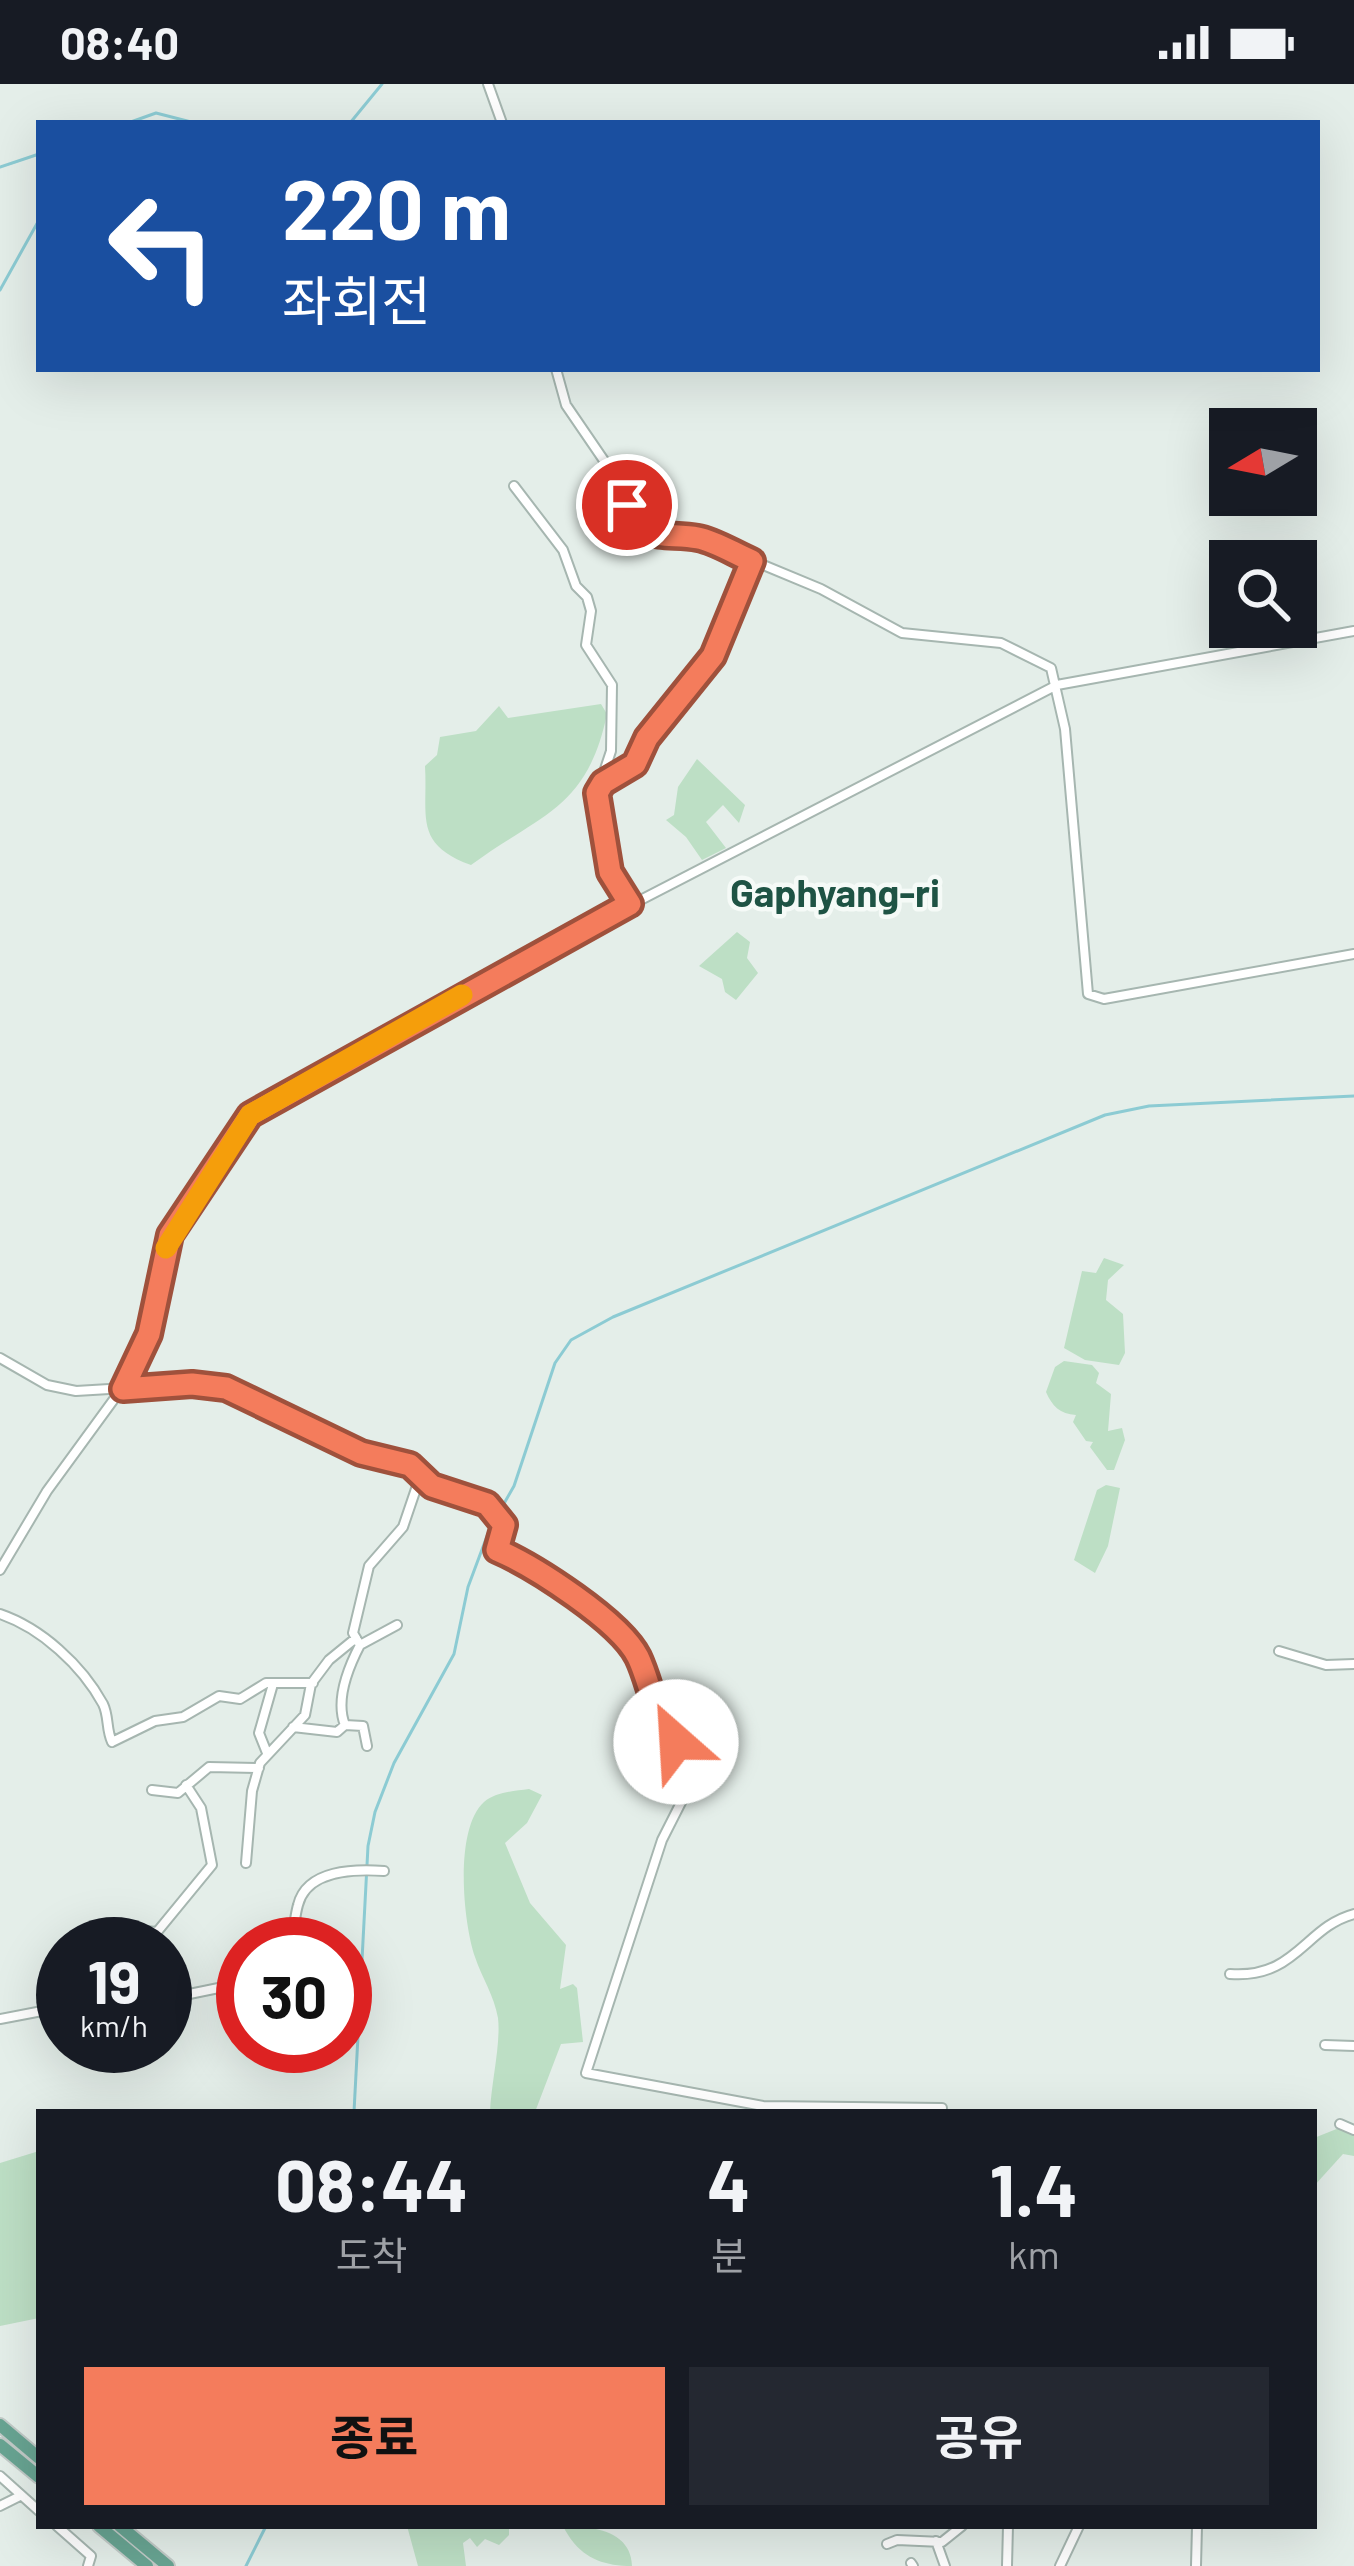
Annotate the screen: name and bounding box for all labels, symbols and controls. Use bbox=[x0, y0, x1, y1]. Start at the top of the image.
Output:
text: 08:40 bbox=[60, 15, 179, 69]
text: 220 m bbox=[282, 156, 511, 257]
icon: left bbox=[84, 168, 240, 324]
text: 좌회전 bbox=[282, 267, 431, 332]
north arrow bbox=[1209, 408, 1317, 516]
map controls bbox=[1209, 408, 1317, 648]
pin bbox=[576, 454, 678, 556]
icon: arrive bbox=[594, 472, 660, 538]
button: search bbox=[1209, 540, 1317, 648]
district label: Gaphyang-ri bbox=[730, 868, 940, 915]
position arrow bbox=[613, 1679, 739, 1805]
speed limit sign: 30 bbox=[216, 1917, 372, 2073]
text: 19 bbox=[87, 1944, 141, 2016]
text: km/h bbox=[80, 2007, 148, 2043]
text: 08:44 bbox=[275, 2140, 468, 2226]
text: 4 bbox=[707, 2140, 751, 2226]
text: 1.4 bbox=[990, 2145, 1078, 2231]
text: km bbox=[1008, 2230, 1060, 2277]
text: 도착 bbox=[336, 2231, 407, 2278]
text: 분 bbox=[711, 2231, 747, 2278]
button: 종료 bbox=[84, 2367, 665, 2505]
button: 공유 bbox=[689, 2367, 1269, 2505]

